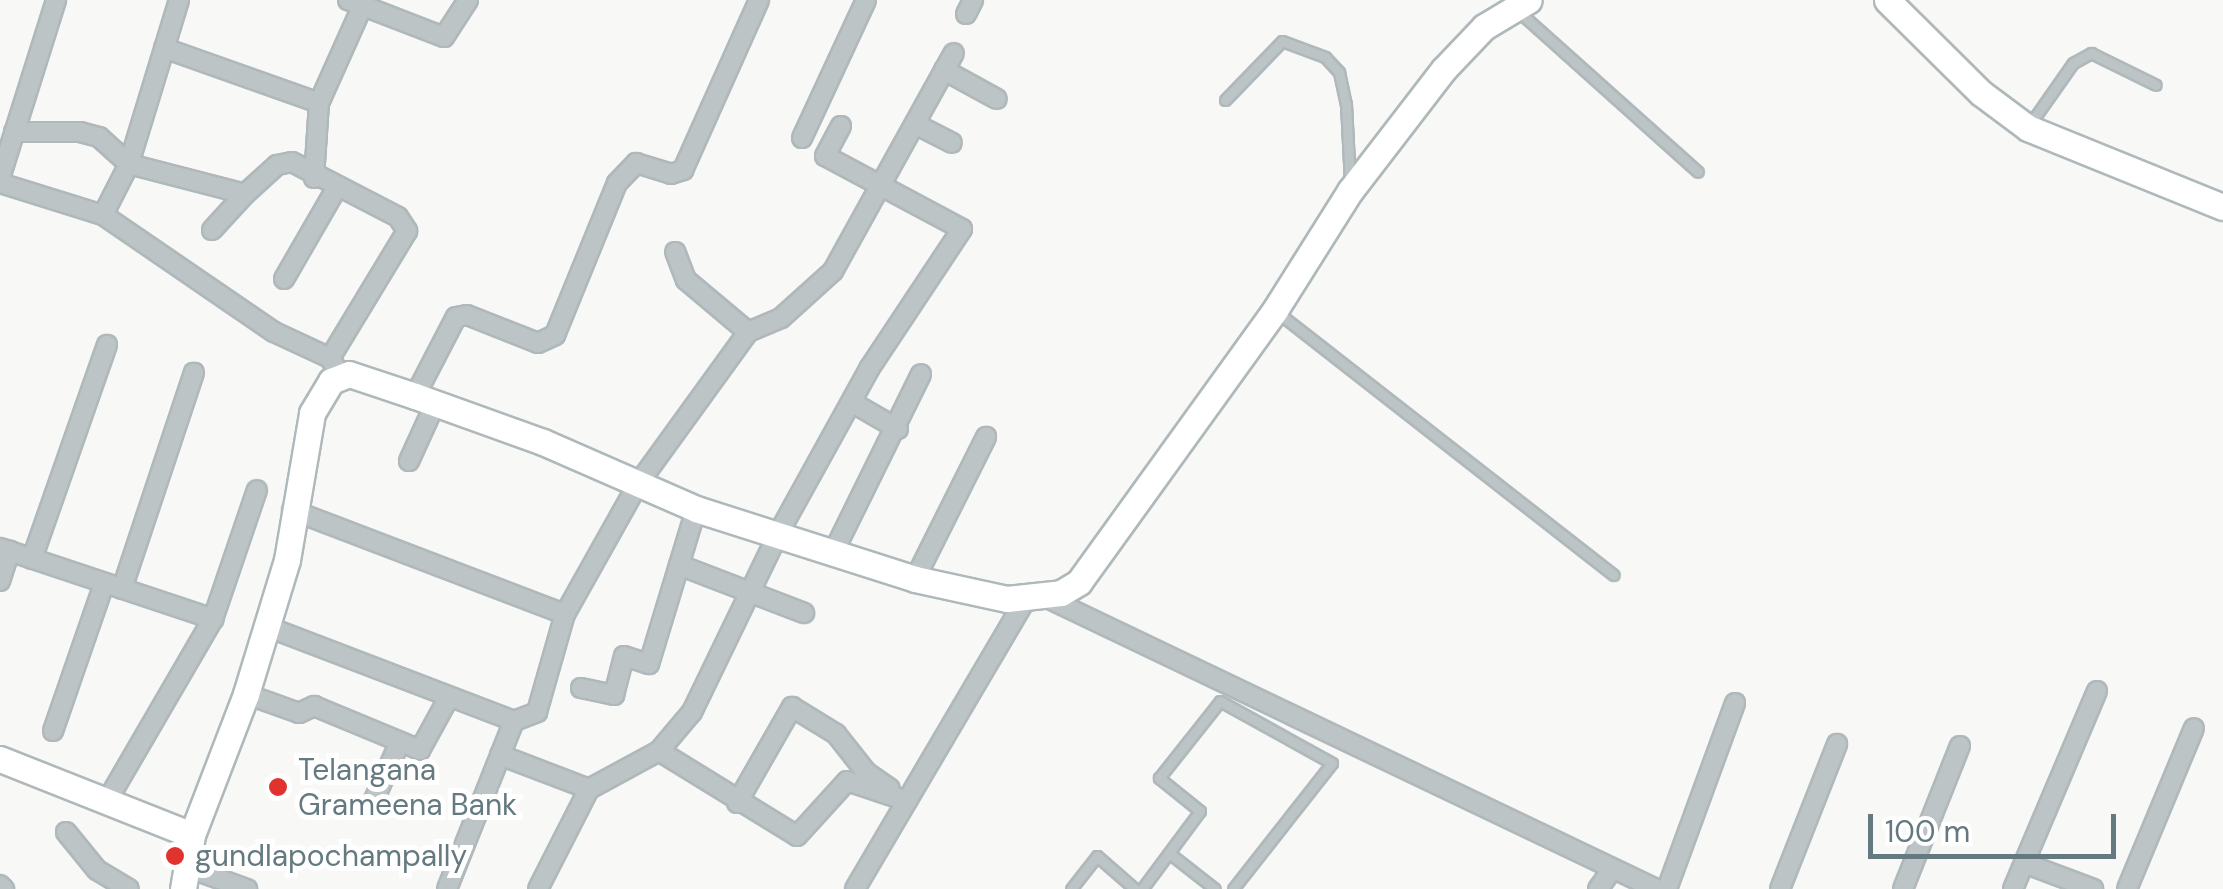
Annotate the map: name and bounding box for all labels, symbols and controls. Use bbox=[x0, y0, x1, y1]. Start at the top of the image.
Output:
place label: Telangana Grameena Bank bbox=[298, 752, 517, 822]
marker: Telangana Grameena Bank bbox=[267, 776, 289, 798]
scale bar bbox=[1873, 794, 2120, 856]
text: 100 m bbox=[1885, 812, 1970, 851]
place label: gundlapochampally bbox=[195, 838, 467, 874]
marker: gundlapochampally bbox=[164, 845, 186, 867]

